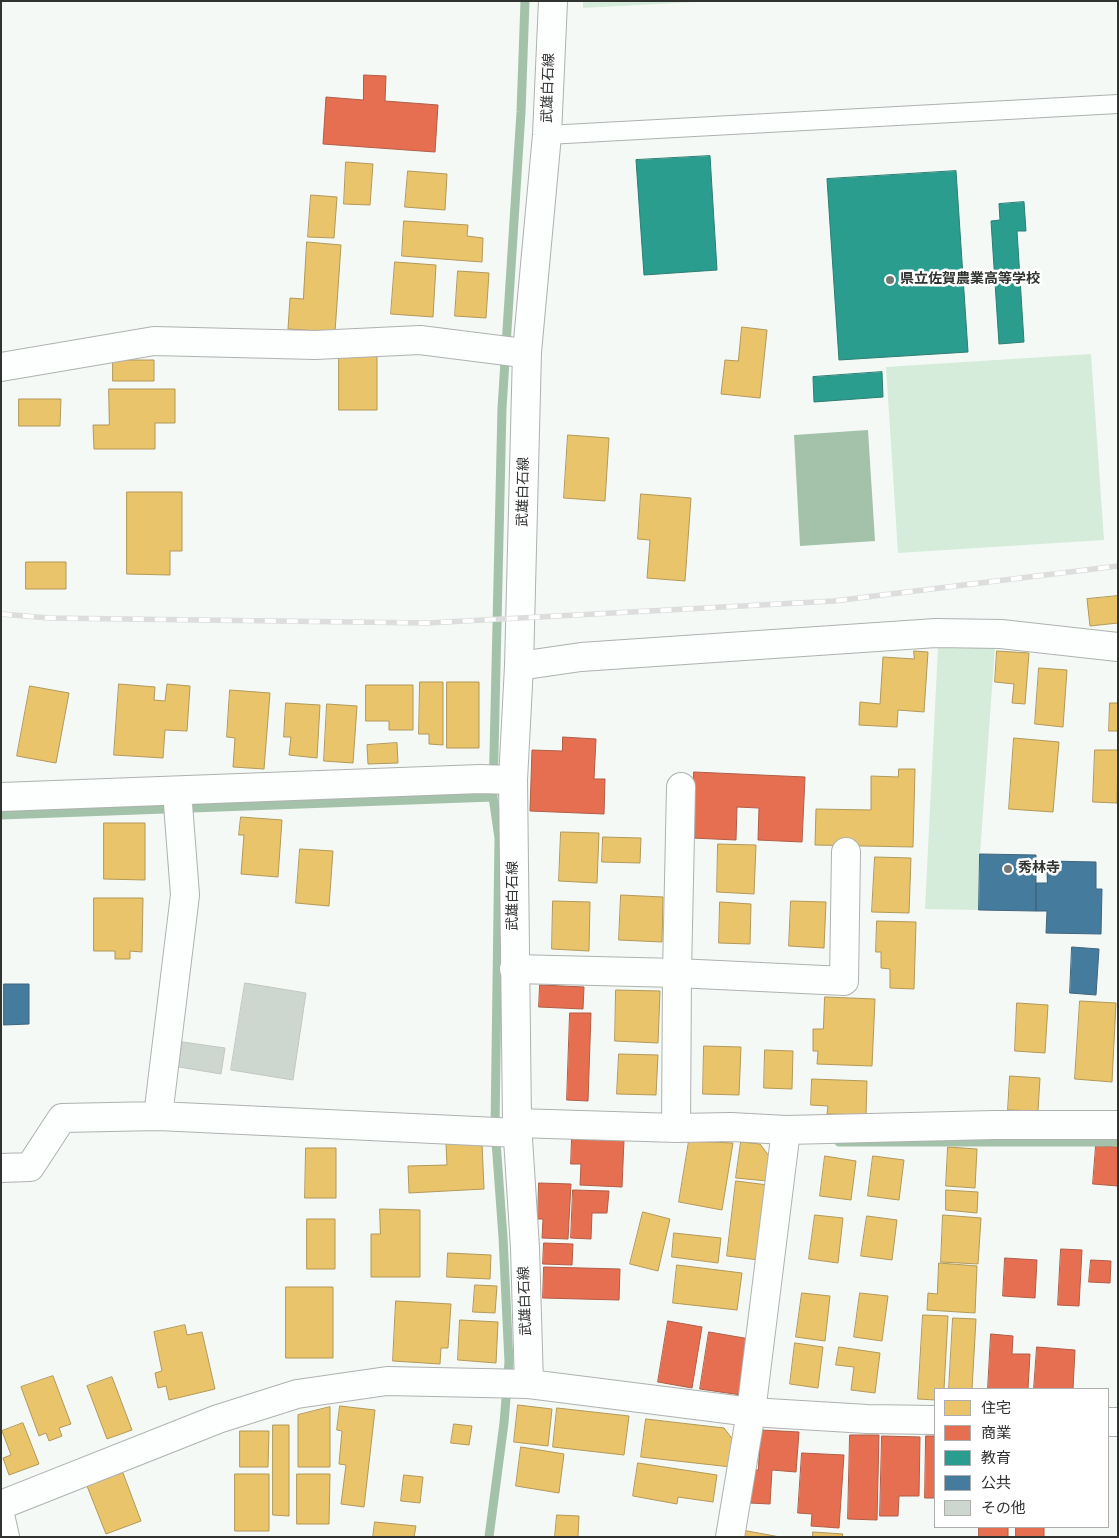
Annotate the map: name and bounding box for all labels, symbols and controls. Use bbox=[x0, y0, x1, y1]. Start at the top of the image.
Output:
street label: 武雄白石線 bbox=[539, 53, 559, 123]
place label: 県立佐賀農業高等学校 bbox=[900, 272, 1040, 288]
marker: 県立佐賀農業高等学校 bbox=[884, 274, 896, 286]
street label: 武雄白石線 bbox=[515, 457, 533, 527]
street label: 武雄白石線 bbox=[506, 861, 522, 931]
place label: 秀林寺 bbox=[1018, 861, 1060, 877]
marker: 秀林寺 bbox=[1002, 863, 1014, 875]
street label: 武雄白石線 bbox=[516, 1266, 536, 1336]
legend bbox=[934, 1388, 1109, 1528]
text: 住宅 bbox=[981, 1397, 1011, 1419]
text: 商業 bbox=[981, 1422, 1011, 1444]
text: 教育 bbox=[981, 1447, 1011, 1469]
text: 公共 bbox=[981, 1472, 1011, 1494]
text: その他 bbox=[981, 1497, 1026, 1519]

